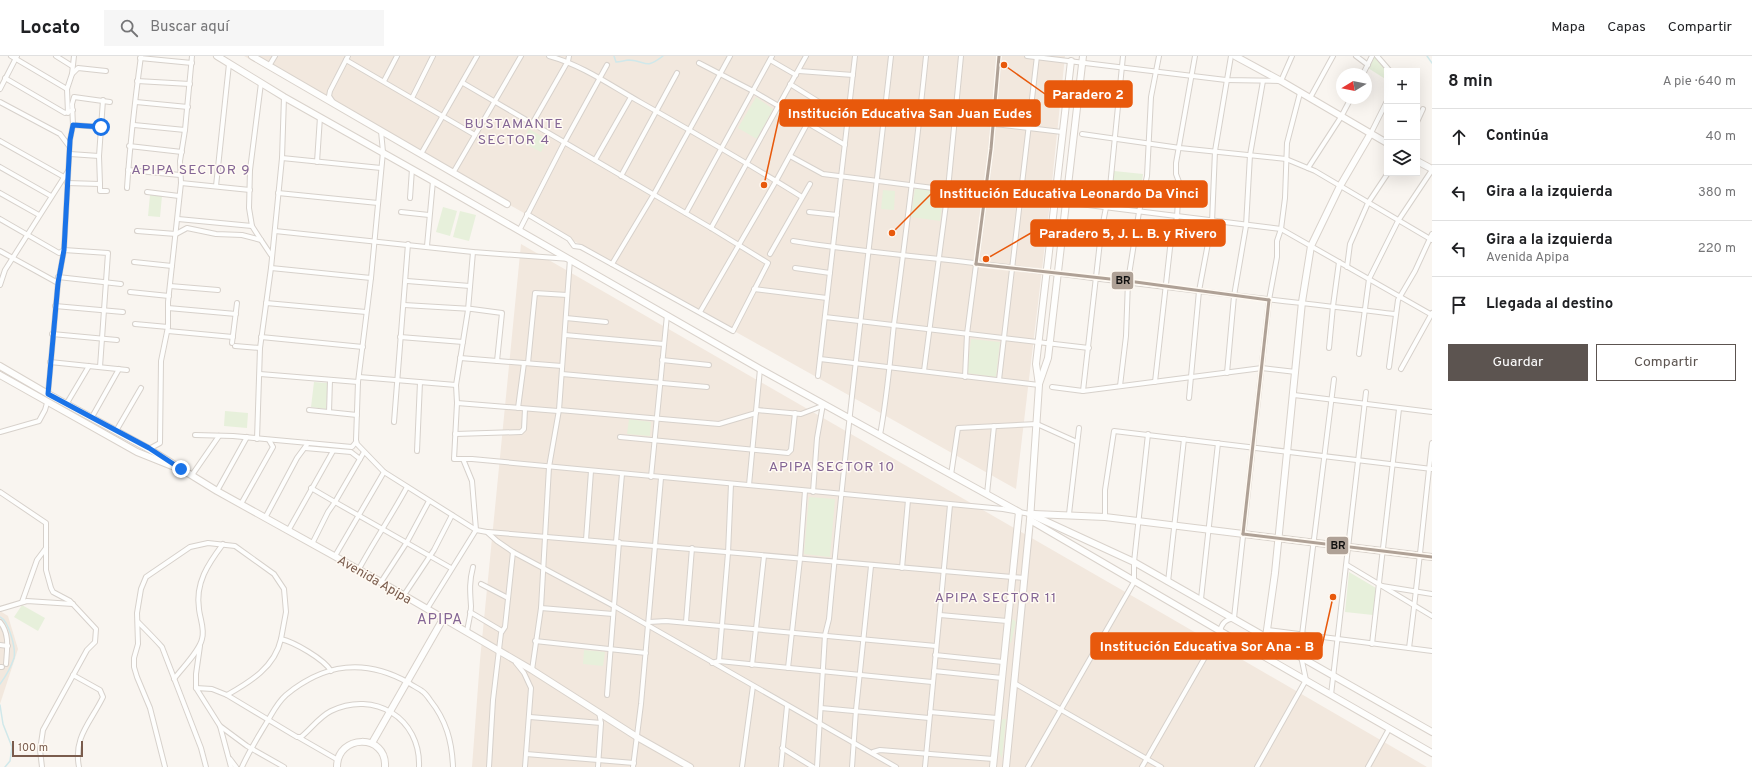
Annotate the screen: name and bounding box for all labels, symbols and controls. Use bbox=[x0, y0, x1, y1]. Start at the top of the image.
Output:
search box bbox=[104, 10, 384, 46]
text: Locato bbox=[20, 16, 80, 40]
icon: search bbox=[118, 17, 140, 39]
text: Buscar aquí bbox=[150, 18, 229, 37]
text: Mapa bbox=[1551, 19, 1585, 36]
text: Capas bbox=[1607, 19, 1646, 36]
text: Compartir bbox=[1668, 19, 1732, 36]
north arrow bbox=[1336, 68, 1372, 104]
map controls bbox=[1384, 68, 1420, 176]
button: + bbox=[1384, 68, 1420, 104]
text: 8 min bbox=[1448, 71, 1493, 93]
text: A pie · 640 m bbox=[1663, 74, 1736, 90]
callout: Paradero 2 bbox=[1045, 81, 1132, 107]
text: Paradero 2 bbox=[1052, 87, 1124, 104]
callout: Institución Educativa San Juan Eudes bbox=[780, 100, 1040, 126]
button: − bbox=[1384, 104, 1420, 140]
text: Institución Educativa San Juan Eudes bbox=[788, 106, 1032, 123]
district label: BUSTAMANTE SECTOR 4 bbox=[464, 116, 564, 149]
route start bbox=[92, 118, 110, 136]
icon: ahead bbox=[1448, 126, 1470, 148]
text: Continúa bbox=[1486, 127, 1548, 146]
text: 40 m bbox=[1706, 129, 1736, 145]
button: layers bbox=[1384, 140, 1420, 176]
district label: APIPA SECTOR 9 bbox=[131, 162, 251, 179]
callout: Institución Educativa Leonardo Da Vinci bbox=[931, 181, 1207, 207]
icon: left bbox=[1448, 182, 1470, 204]
text: Gira a la izquierda bbox=[1486, 183, 1613, 202]
text: 380 m bbox=[1698, 185, 1736, 201]
text: Institución Educativa Leonardo Da Vinci bbox=[939, 186, 1199, 203]
callout: Paradero 5, J. L. B. y Rivero bbox=[1031, 220, 1225, 246]
text: Paradero 5, J. L. B. y Rivero bbox=[1039, 226, 1217, 243]
text: Gira a la izquierda bbox=[1486, 231, 1613, 250]
icon: left bbox=[1448, 238, 1470, 260]
text: 220 m bbox=[1698, 241, 1736, 257]
text: Avenida Apipa bbox=[1486, 250, 1569, 266]
line badge: BR bbox=[1111, 271, 1134, 290]
text: BR bbox=[1115, 274, 1131, 288]
icon: arrive bbox=[1448, 294, 1470, 316]
text: Llegada al destino bbox=[1486, 295, 1613, 314]
button: Guardar bbox=[1448, 344, 1588, 381]
button: Compartir bbox=[1596, 344, 1736, 381]
district label: APIPA SECTOR 10 bbox=[769, 459, 895, 476]
route end bbox=[172, 460, 190, 478]
line badge: BR bbox=[1326, 536, 1349, 555]
text: BR bbox=[1330, 539, 1346, 553]
street label: Avenida Apipa bbox=[334, 553, 414, 608]
district label: APIPA SECTOR 11 bbox=[935, 590, 1057, 607]
district label: APIPA bbox=[417, 611, 463, 630]
callout: Institución Educativa Sor Ana - B bbox=[1091, 633, 1322, 659]
text: Institución Educativa Sor Ana - B bbox=[1100, 639, 1314, 656]
scale bar bbox=[12, 739, 83, 758]
text: 100 m bbox=[18, 741, 48, 755]

